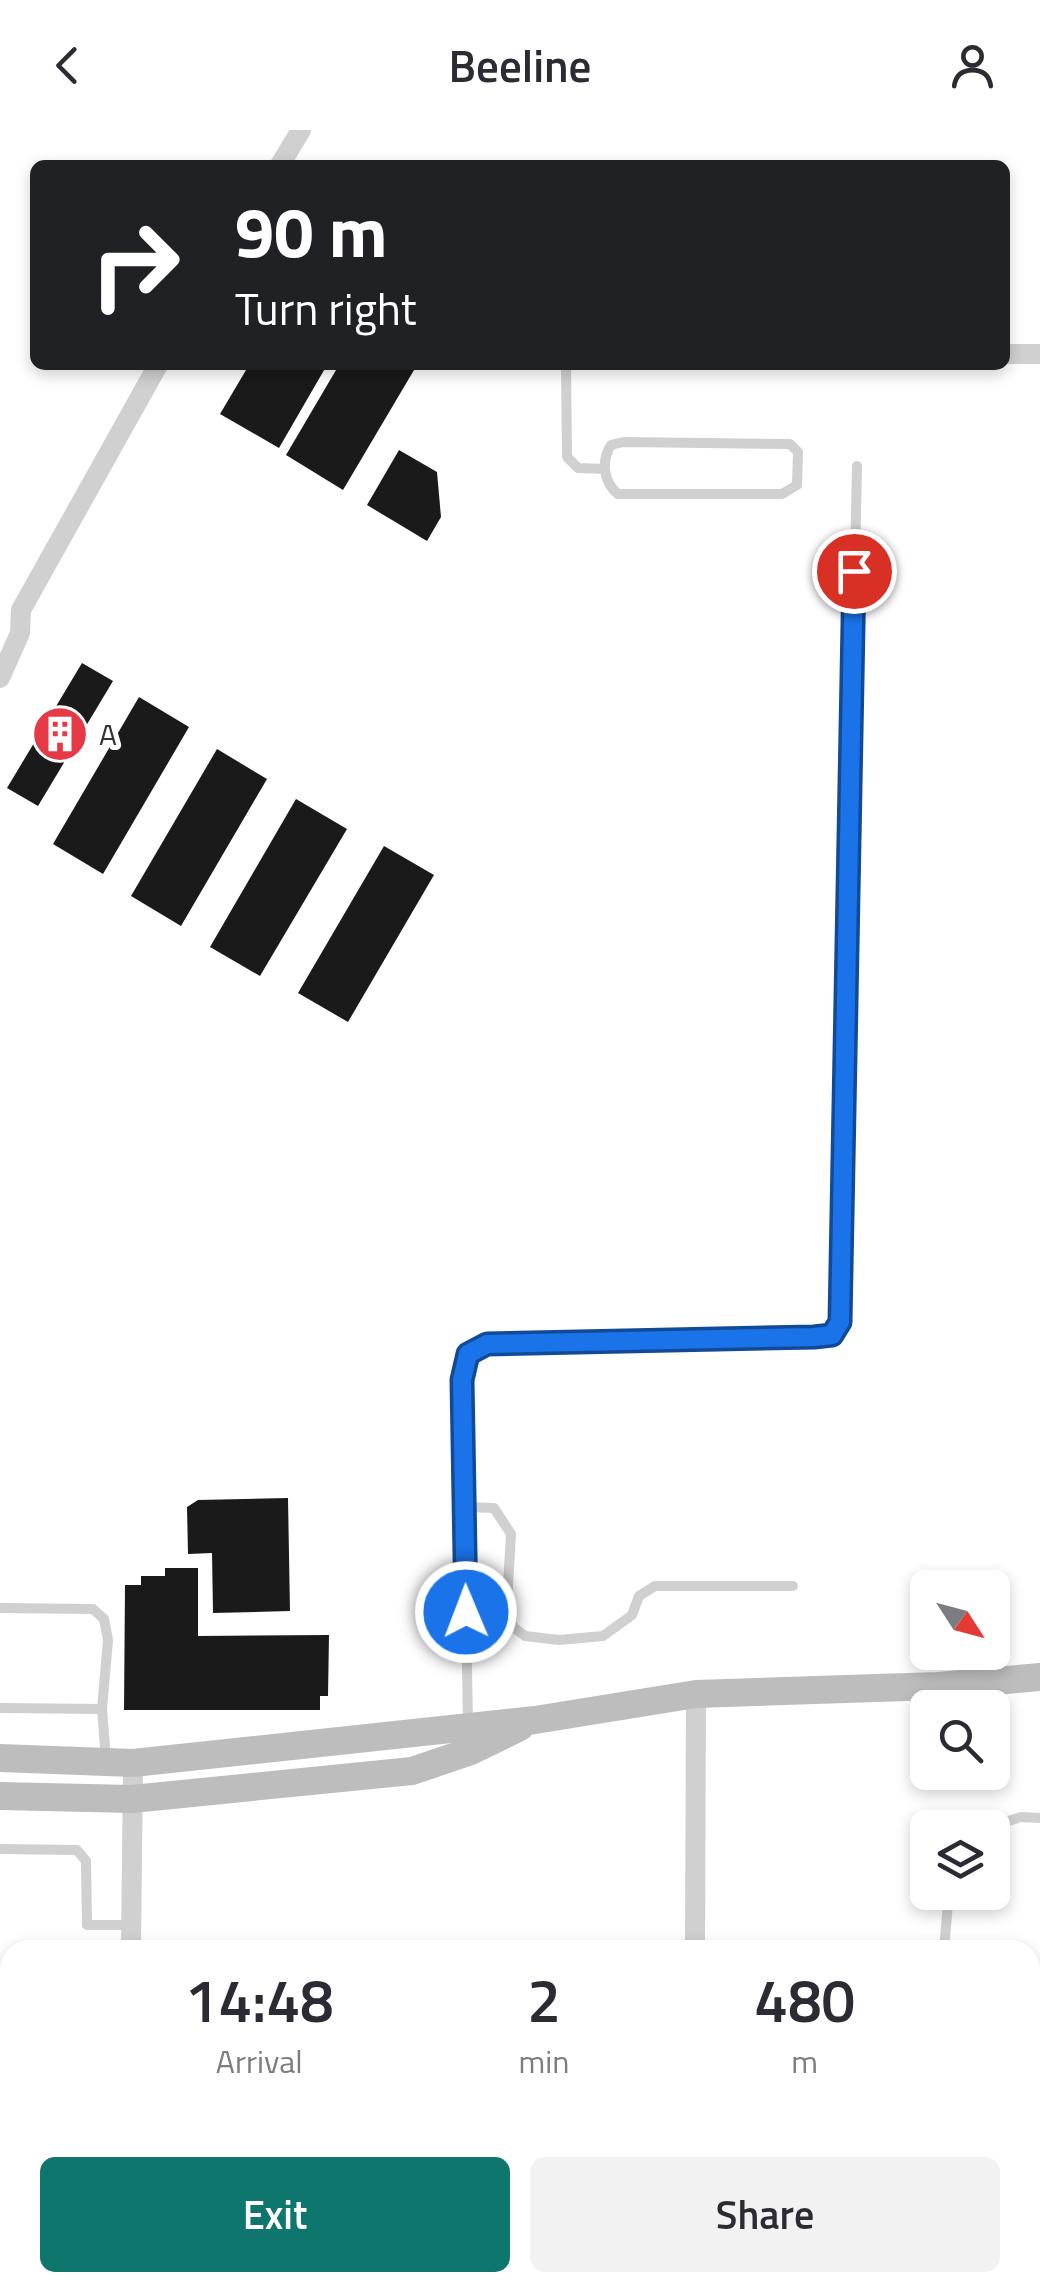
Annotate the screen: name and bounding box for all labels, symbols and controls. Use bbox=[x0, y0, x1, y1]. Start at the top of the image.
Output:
text: Beeline bbox=[449, 31, 591, 99]
icon: back bbox=[40, 38, 95, 93]
icon: person bbox=[945, 38, 1000, 93]
text: 90 m bbox=[235, 178, 388, 284]
icon: right bbox=[70, 200, 200, 330]
text: Turn right bbox=[235, 274, 417, 342]
pin bbox=[812, 529, 897, 614]
icon: arrive bbox=[827, 544, 882, 599]
building icon: A bbox=[30, 704, 90, 764]
place label: A bbox=[99, 711, 117, 757]
position arrow bbox=[414, 1560, 518, 1664]
north arrow bbox=[910, 1570, 1010, 1670]
map controls bbox=[910, 1570, 1010, 1910]
button: search bbox=[910, 1690, 1010, 1790]
button: layers bbox=[910, 1810, 1010, 1910]
text: 14:48 bbox=[185, 1954, 334, 2045]
text: 2 bbox=[527, 1954, 561, 2045]
text: 480 bbox=[754, 1954, 855, 2045]
text: Arrival bbox=[216, 2037, 303, 2085]
text: min bbox=[518, 2037, 569, 2085]
text: m bbox=[791, 2037, 818, 2085]
button: Exit bbox=[40, 2157, 510, 2272]
button: Share bbox=[530, 2157, 1000, 2272]

